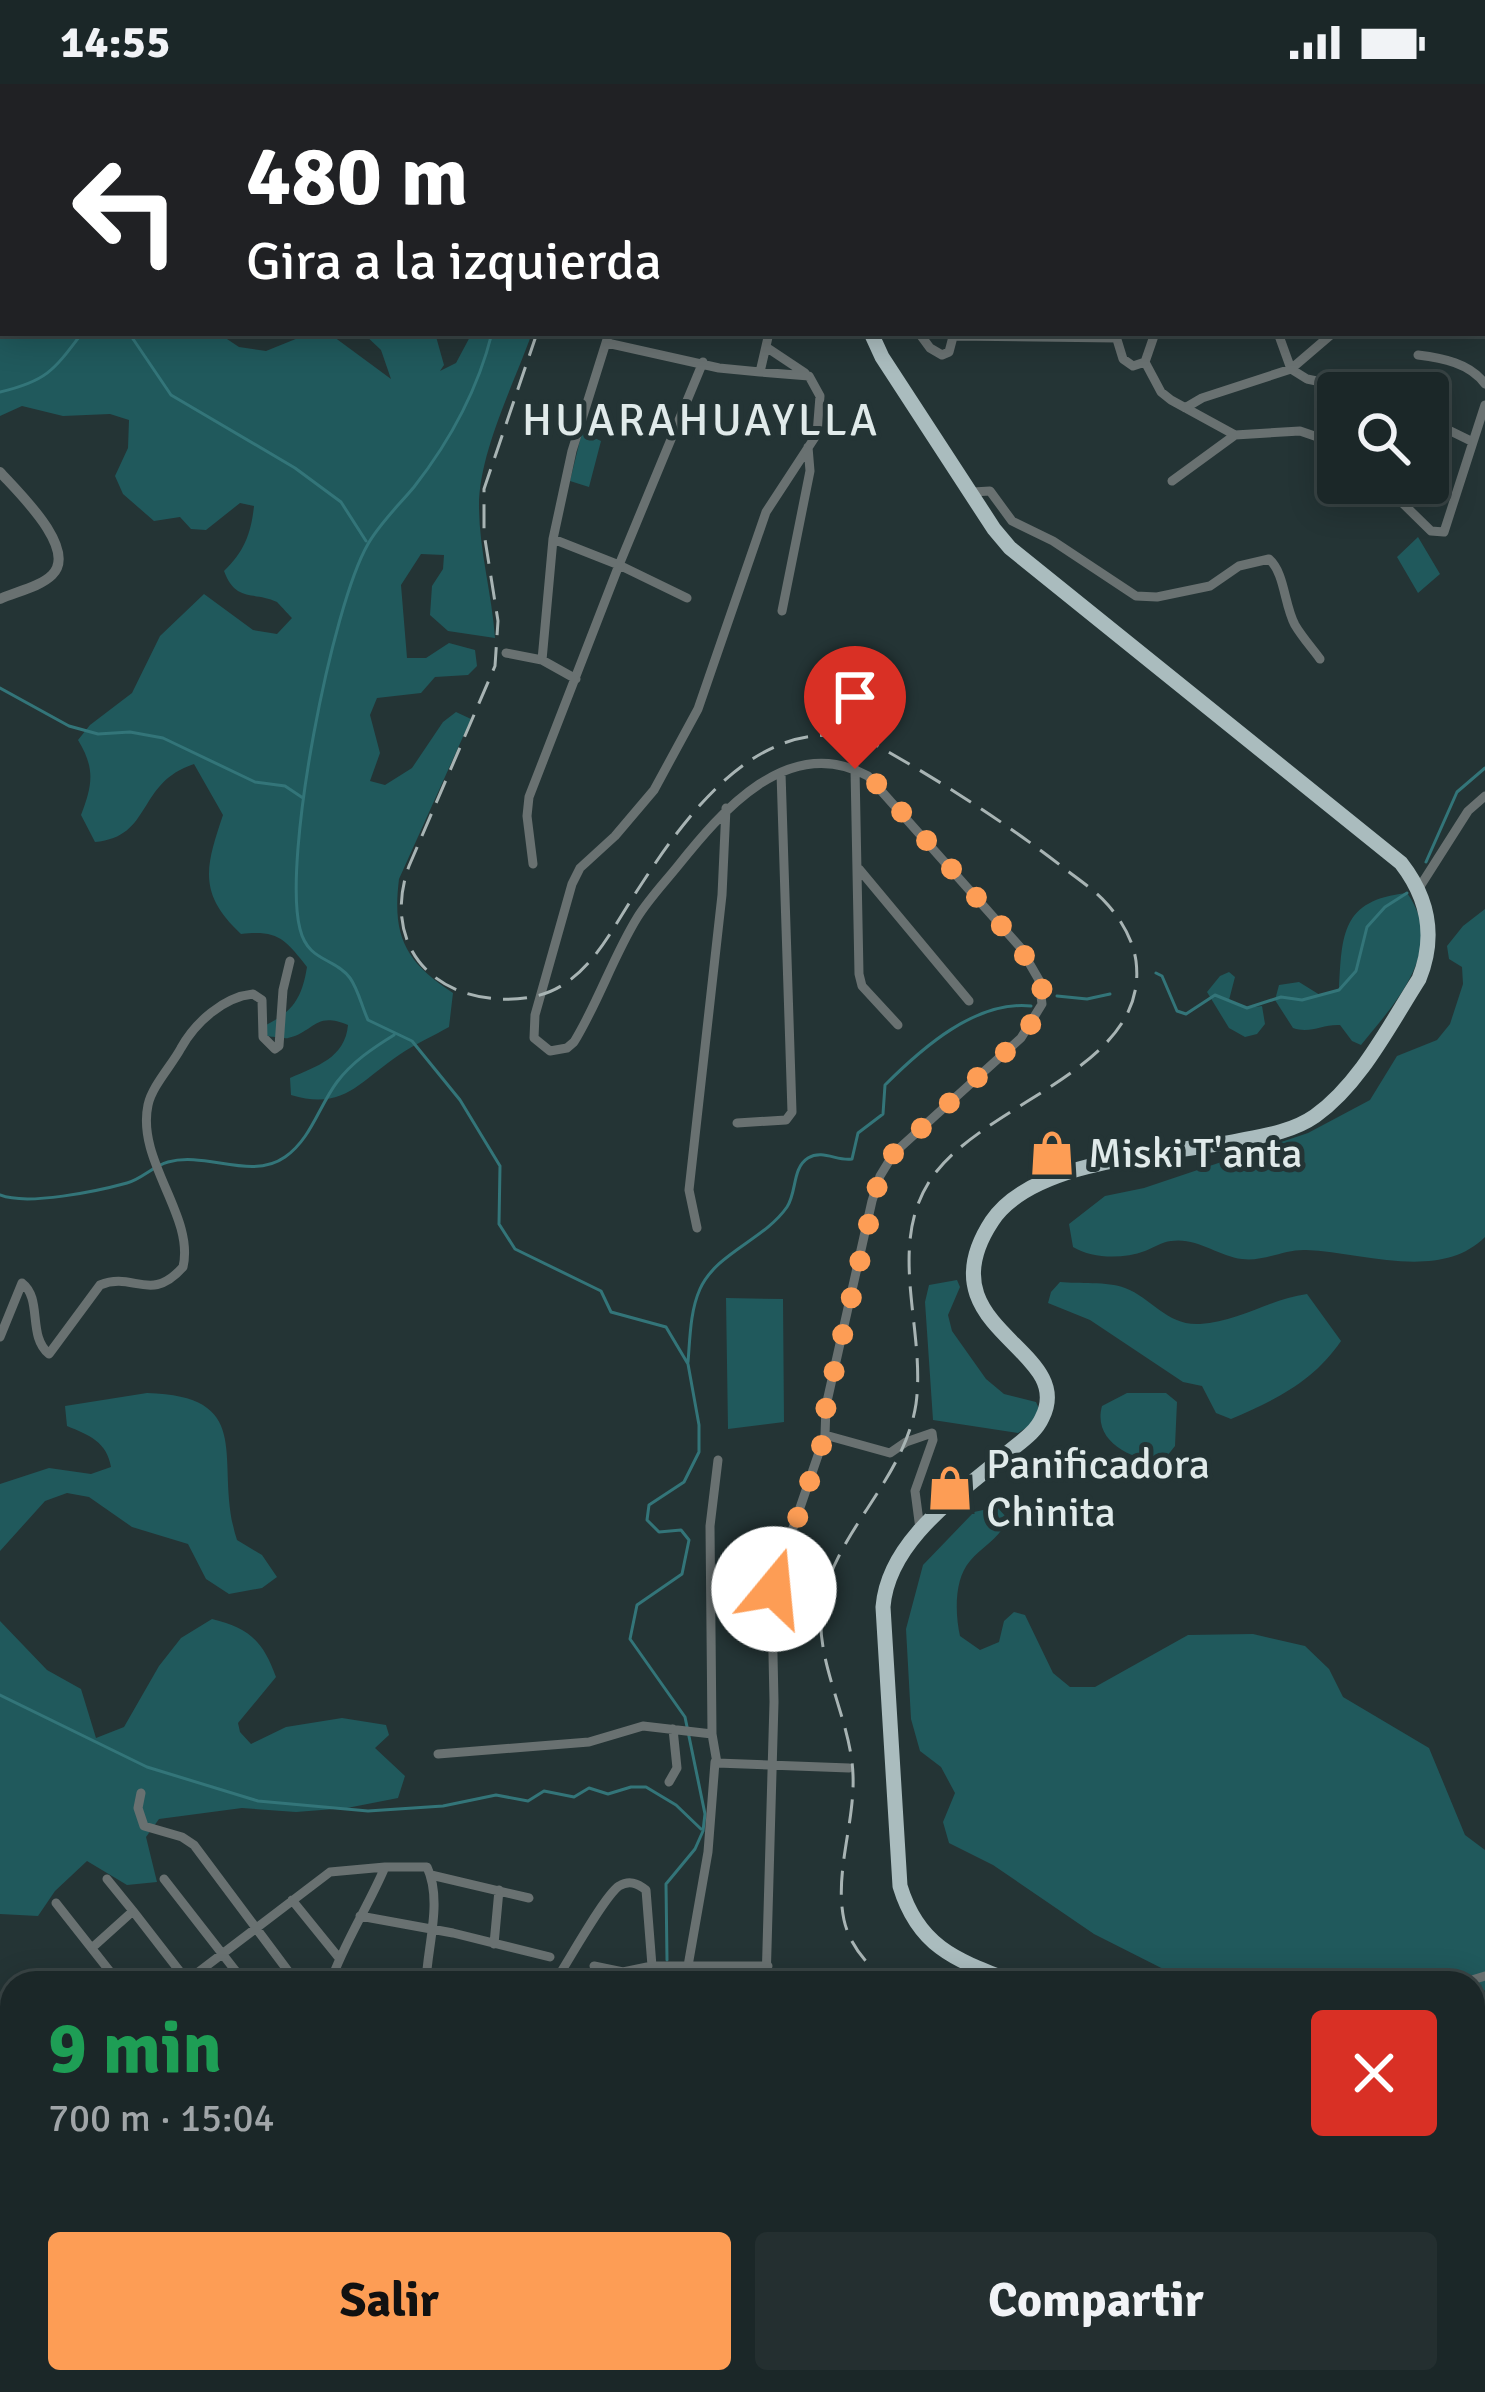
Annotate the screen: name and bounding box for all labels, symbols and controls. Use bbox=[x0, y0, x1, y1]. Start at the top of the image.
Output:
text: 14:55 bbox=[60, 15, 170, 70]
text: 480 m bbox=[246, 125, 468, 229]
icon: left bbox=[48, 132, 204, 288]
text: Gira a la izquierda bbox=[246, 228, 662, 295]
map controls bbox=[1317, 372, 1449, 504]
button: search bbox=[1317, 372, 1449, 504]
district label: HUARAHUAYLLA bbox=[522, 393, 880, 448]
pin bbox=[804, 646, 906, 769]
icon: arrive bbox=[822, 664, 888, 730]
shop icon: Miski T'anta bbox=[1027, 1128, 1077, 1178]
place label: Miski T'anta bbox=[1088, 1128, 1303, 1179]
place label: Panificadora Chinita bbox=[986, 1439, 1210, 1538]
shop icon: Panificadora Chinita bbox=[925, 1463, 975, 1513]
position arrow bbox=[711, 1526, 837, 1652]
text: 9 min bbox=[48, 2004, 222, 2093]
button: close bbox=[1311, 2010, 1437, 2136]
text: 700 m · 15:04 bbox=[48, 2094, 275, 2142]
button: Salir bbox=[48, 2232, 731, 2370]
button: Compartir bbox=[755, 2232, 1437, 2370]

